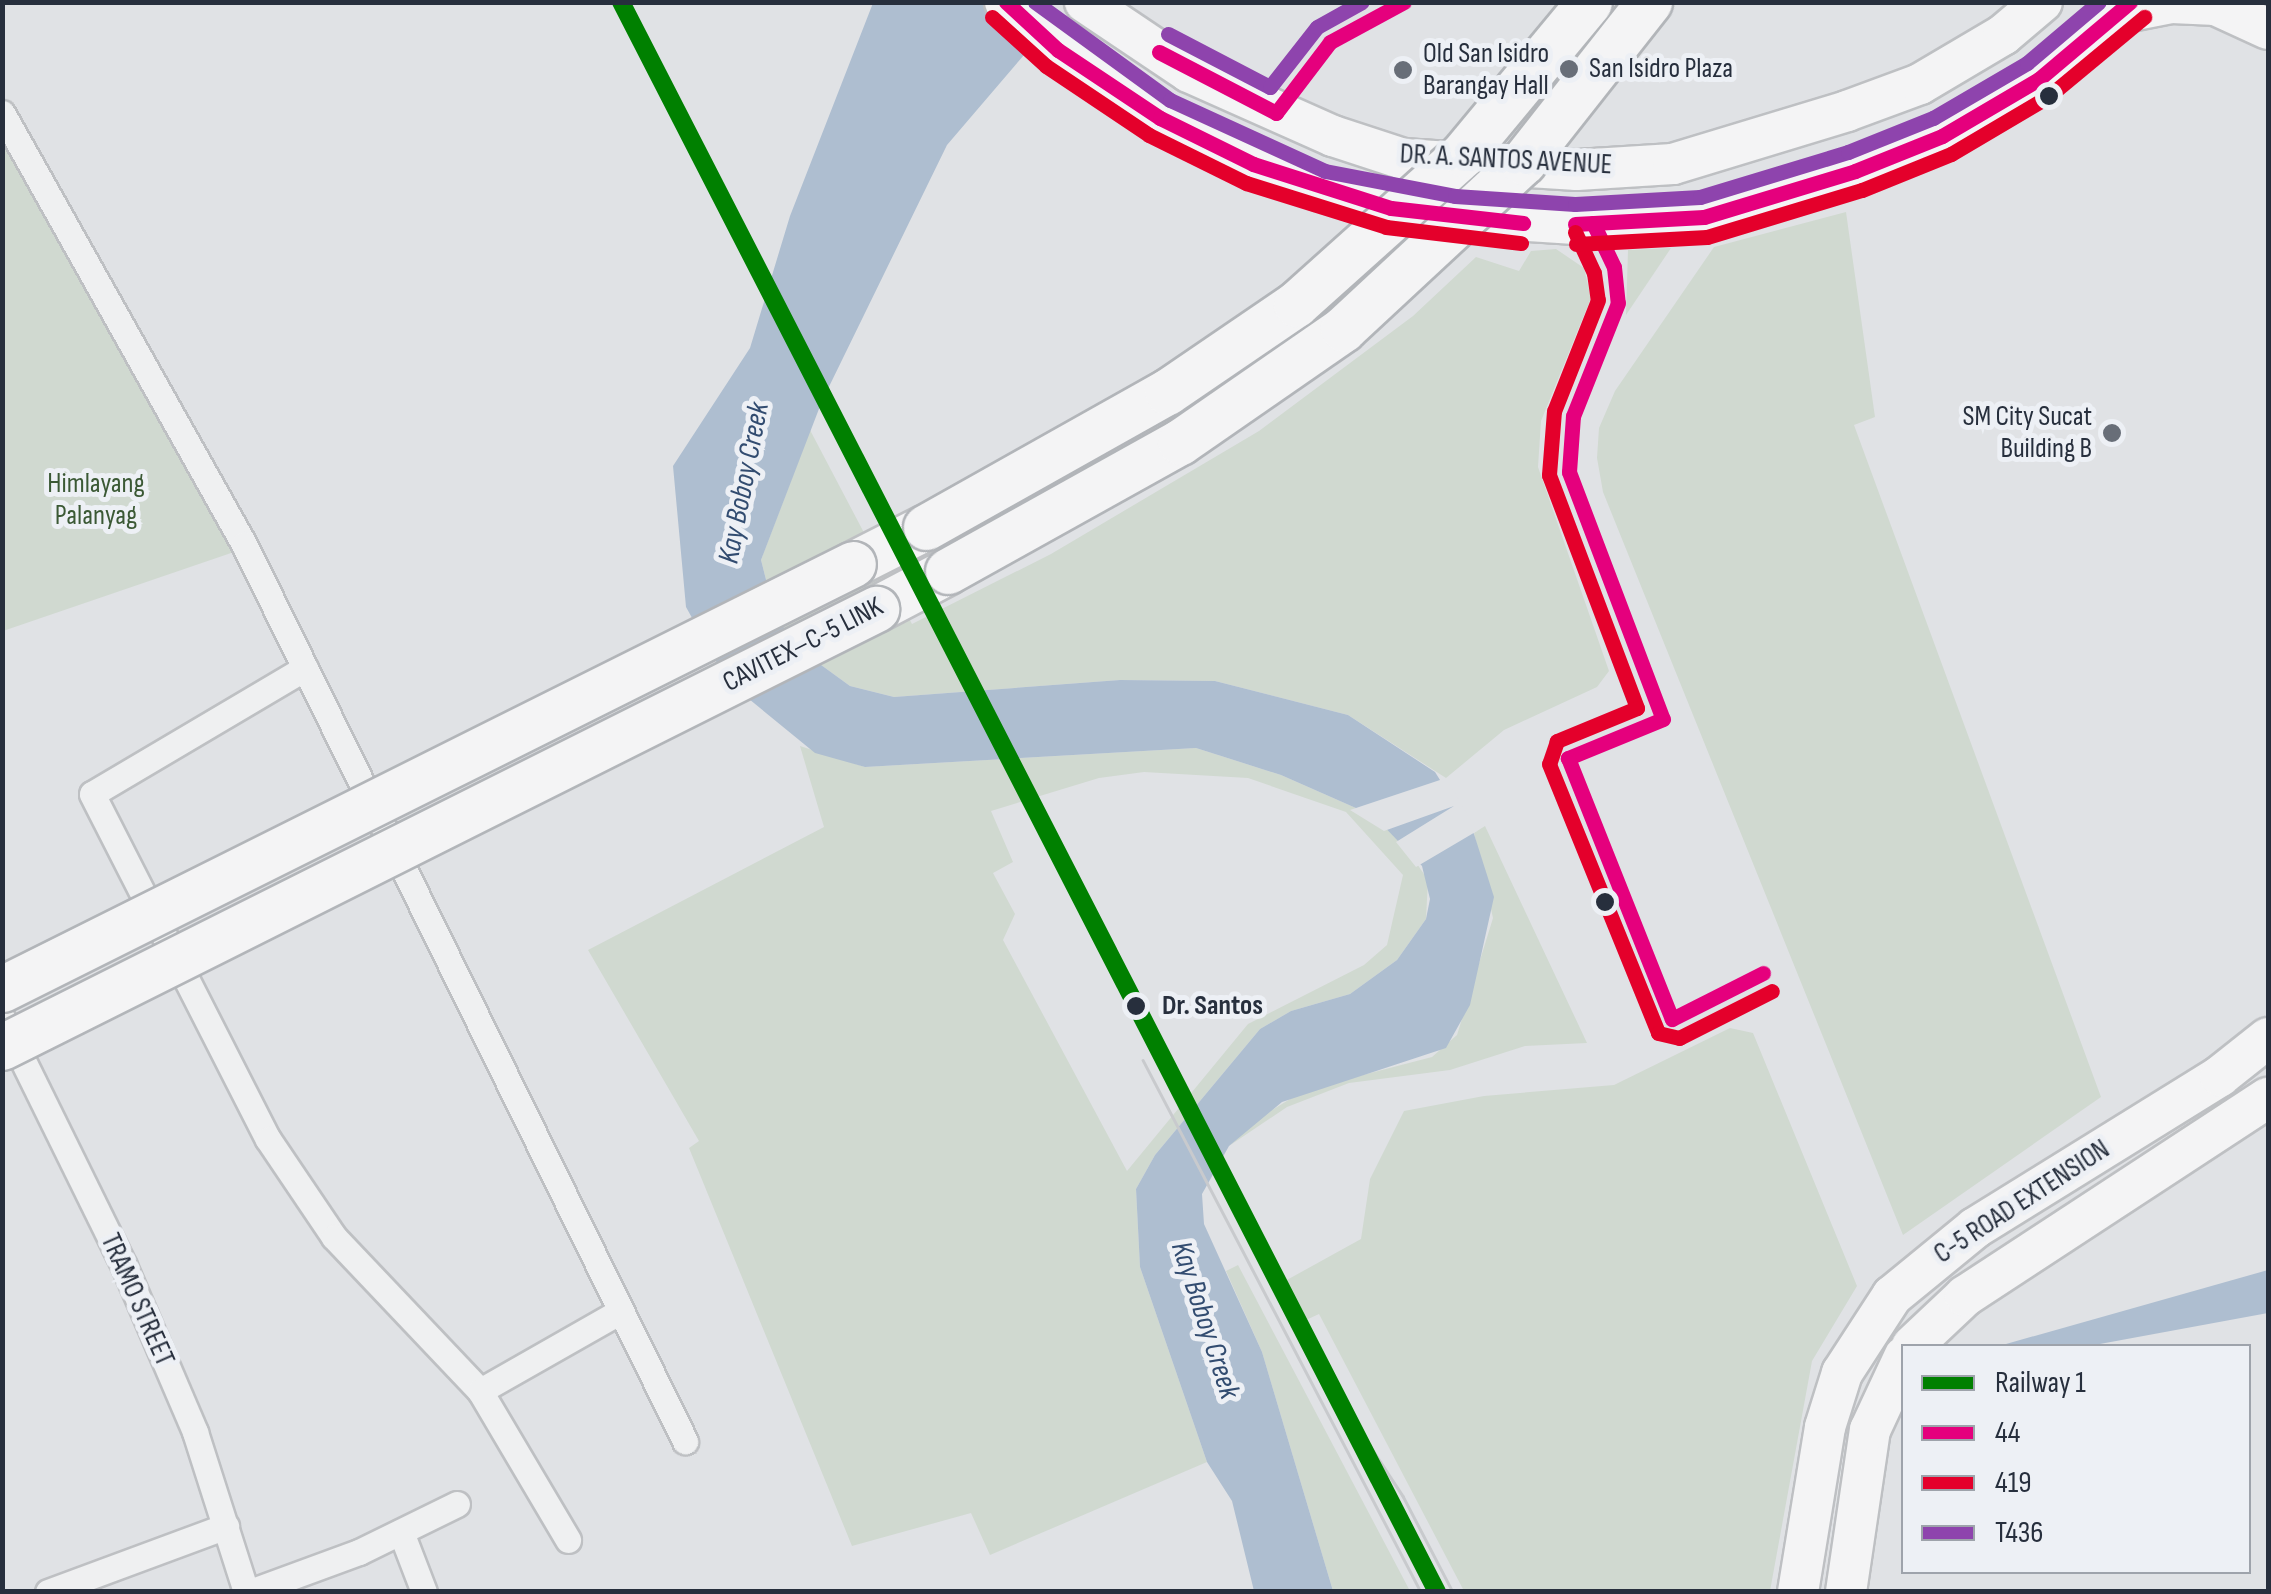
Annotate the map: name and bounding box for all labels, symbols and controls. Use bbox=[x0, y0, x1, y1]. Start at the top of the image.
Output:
place label: Old San Isidro Barangay Hall bbox=[1423, 37, 1549, 103]
place label: San Isidro Plaza bbox=[1589, 52, 1733, 86]
marker: San Isidro Plaza bbox=[1558, 58, 1580, 80]
marker: Old San Isidro Barangay Hall bbox=[1392, 59, 1414, 81]
unlabelled marker bbox=[2039, 86, 2059, 106]
street label: DR. A. SANTOS AVENUE bbox=[1399, 138, 1613, 182]
water label: Kay Boboy Creek bbox=[711, 399, 777, 567]
place label: SM City Sucat Building B bbox=[1962, 400, 2092, 466]
marker: SM City Sucat Building B bbox=[2101, 422, 2123, 444]
park label: Himlayang Palanyag bbox=[47, 467, 145, 533]
street label: CAVITEX–C-5 LINK bbox=[717, 590, 889, 700]
unlabelled marker bbox=[1595, 892, 1615, 912]
marker: Dr. Santos bbox=[1119, 989, 1153, 1023]
place label: Dr. Santos bbox=[1162, 989, 1263, 1023]
street label: C-5 ROAD EXTENSION bbox=[1928, 1133, 2116, 1271]
street label: TRAMO STREET bbox=[93, 1229, 181, 1371]
water label: Kay Boboy Creek bbox=[1163, 1237, 1247, 1403]
legend bbox=[1901, 1344, 2251, 1574]
text: Railway 1 bbox=[1995, 1365, 2086, 1401]
text: 44 bbox=[1995, 1415, 2020, 1451]
text: 419 bbox=[1995, 1465, 2031, 1501]
text: T436 bbox=[1995, 1515, 2044, 1551]

